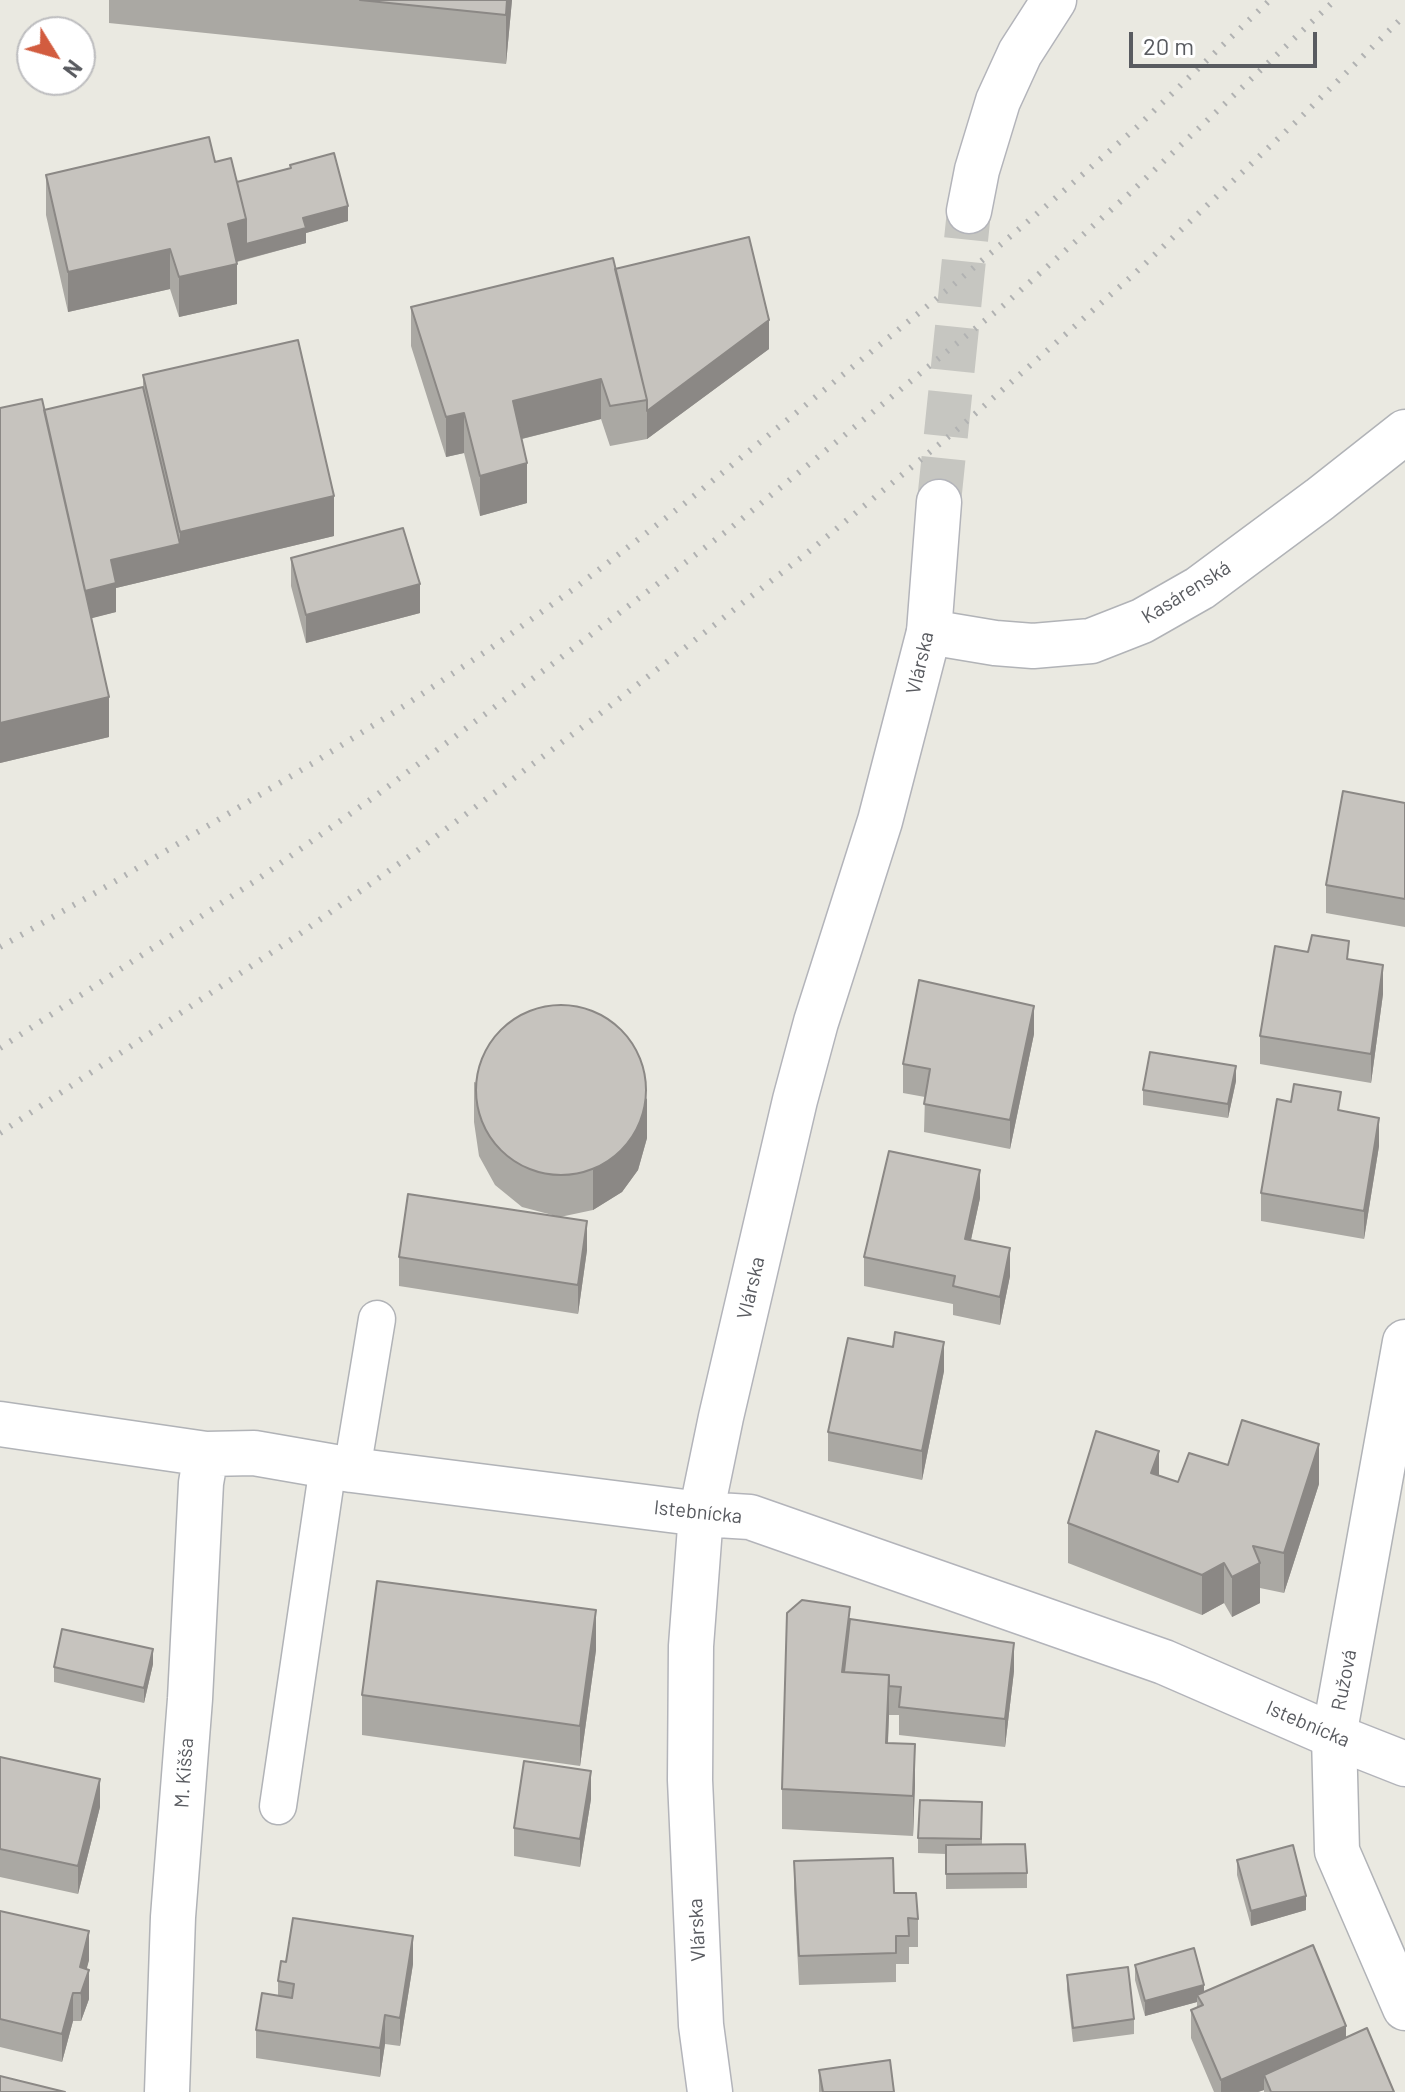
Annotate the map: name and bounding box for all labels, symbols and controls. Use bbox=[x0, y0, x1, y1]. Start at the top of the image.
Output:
north arrow bbox=[16, 16, 96, 96]
scale bar bbox=[1133, 16, 1321, 66]
text: 20 m bbox=[1143, 31, 1194, 60]
text: N bbox=[59, 56, 88, 83]
street label: Kasárenská bbox=[1137, 555, 1235, 629]
street label: Vlárska bbox=[901, 629, 939, 697]
street label: Vlárska bbox=[732, 1254, 770, 1322]
street label: Istebnícka bbox=[653, 1495, 743, 1529]
street label: Ružová bbox=[1326, 1647, 1362, 1713]
street label: Istebnícka bbox=[1262, 1696, 1354, 1752]
street label: M. Kišša bbox=[170, 1737, 198, 1809]
street label: Vlárska bbox=[683, 1898, 711, 1962]

